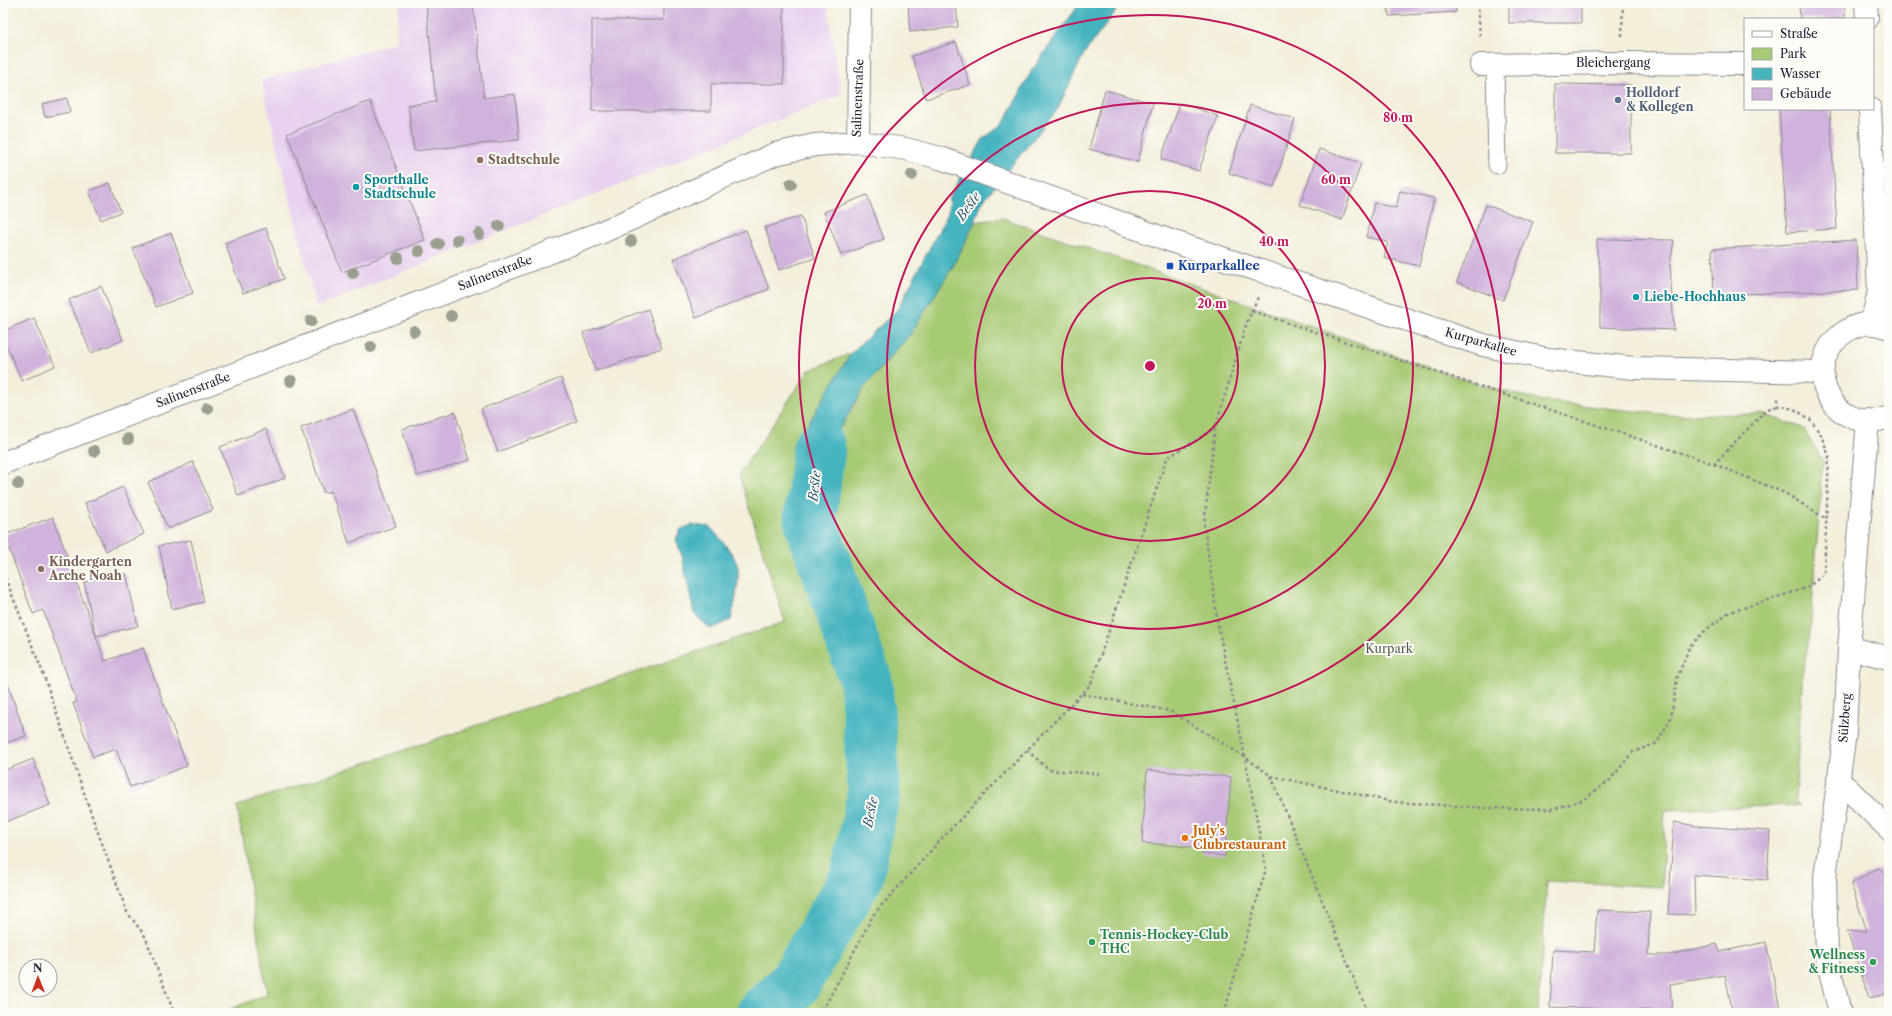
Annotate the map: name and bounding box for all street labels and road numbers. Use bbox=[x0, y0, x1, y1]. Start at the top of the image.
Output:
street label: Bleichergang bbox=[1576, 55, 1651, 70]
street label: Salinenstraße bbox=[849, 58, 866, 137]
street label: Salinenstraße bbox=[456, 251, 534, 294]
street label: Kurparkallee bbox=[1443, 324, 1519, 359]
street label: Salinenstraße bbox=[154, 368, 232, 411]
street label: Sülzberg bbox=[1835, 692, 1854, 743]

